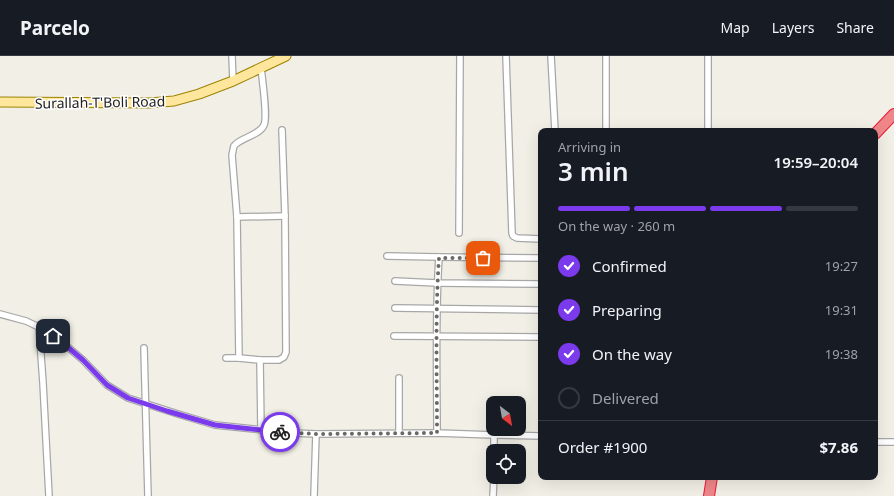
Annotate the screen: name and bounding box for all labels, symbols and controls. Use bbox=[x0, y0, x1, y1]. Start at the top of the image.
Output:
text: Parcelo bbox=[20, 15, 90, 41]
text: Map bbox=[721, 18, 750, 37]
text: Layers bbox=[772, 18, 814, 37]
text: Share bbox=[836, 18, 874, 37]
street label: Surallah-T'Boli Road bbox=[35, 91, 165, 113]
text: Arriving in bbox=[558, 138, 621, 156]
text: 19:59–20:04 bbox=[774, 152, 858, 172]
text: 3 min bbox=[558, 153, 629, 189]
text: On the way · 260 m bbox=[558, 217, 675, 235]
pin bbox=[466, 241, 500, 275]
icon: bag bbox=[472, 247, 494, 269]
icon: check bbox=[558, 255, 580, 277]
text: Confirmed bbox=[592, 256, 667, 276]
text: 19:27 bbox=[825, 257, 858, 275]
icon: check bbox=[558, 299, 580, 321]
text: Preparing bbox=[592, 300, 662, 320]
text: 19:31 bbox=[825, 301, 858, 319]
pin bbox=[36, 319, 70, 353]
icon: home bbox=[42, 325, 64, 347]
icon: check bbox=[558, 343, 580, 365]
text: On the way bbox=[592, 344, 672, 364]
text: 19:38 bbox=[825, 345, 858, 363]
text: Delivered bbox=[592, 388, 659, 408]
north arrow bbox=[486, 396, 526, 436]
map controls bbox=[486, 396, 526, 484]
courier bbox=[260, 412, 300, 452]
icon: bike bbox=[269, 421, 291, 443]
text: Order #1900 bbox=[558, 437, 647, 457]
text: $7.86 bbox=[819, 437, 858, 457]
button: locate bbox=[486, 444, 526, 484]

